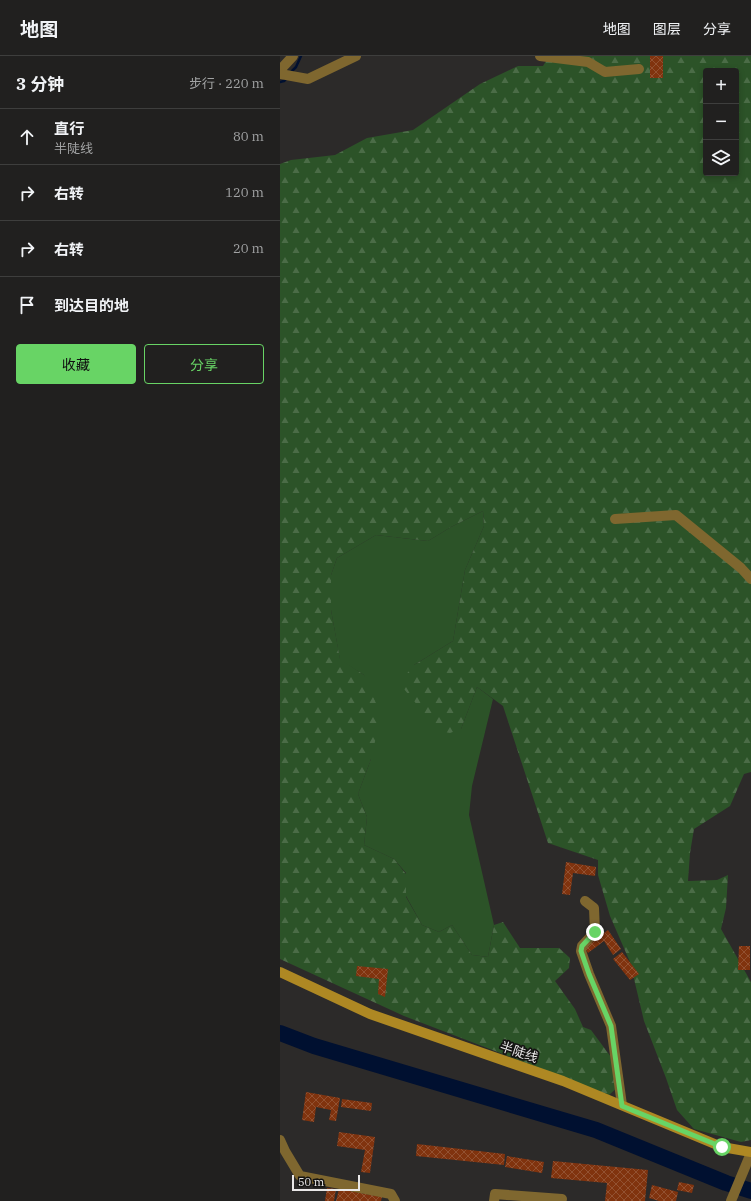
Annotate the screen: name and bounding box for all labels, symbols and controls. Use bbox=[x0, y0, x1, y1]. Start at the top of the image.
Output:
text: 地图 bbox=[20, 17, 58, 41]
text: 地图 bbox=[603, 20, 631, 38]
text: 图层 bbox=[653, 20, 681, 38]
text: 分享 bbox=[703, 20, 731, 38]
map controls bbox=[703, 68, 739, 176]
button: + bbox=[703, 68, 739, 104]
text: 3 分钟 bbox=[16, 73, 64, 95]
text: 步行 · 220 m bbox=[189, 75, 264, 92]
button: − bbox=[703, 104, 739, 140]
text: 直行 bbox=[54, 119, 84, 138]
icon: ahead bbox=[16, 126, 38, 148]
text: 80 m bbox=[233, 128, 264, 145]
text: 半陡线 bbox=[54, 140, 93, 157]
button: layers bbox=[703, 140, 739, 176]
icon: right bbox=[16, 182, 38, 204]
text: 右转 bbox=[54, 184, 84, 203]
text: 120 m bbox=[225, 184, 264, 201]
icon: right bbox=[16, 238, 38, 260]
text: 右转 bbox=[54, 240, 84, 259]
text: 20 m bbox=[233, 240, 264, 257]
icon: arrive bbox=[16, 294, 38, 316]
text: 到达目的地 bbox=[54, 296, 129, 315]
button: 收藏 bbox=[16, 344, 136, 384]
button: 分享 bbox=[144, 344, 264, 384]
route end bbox=[586, 923, 604, 941]
street label: 半陡线 bbox=[498, 1038, 540, 1066]
route start bbox=[713, 1138, 731, 1156]
scale bar bbox=[292, 1173, 360, 1192]
text: 50 m bbox=[298, 1175, 324, 1189]

